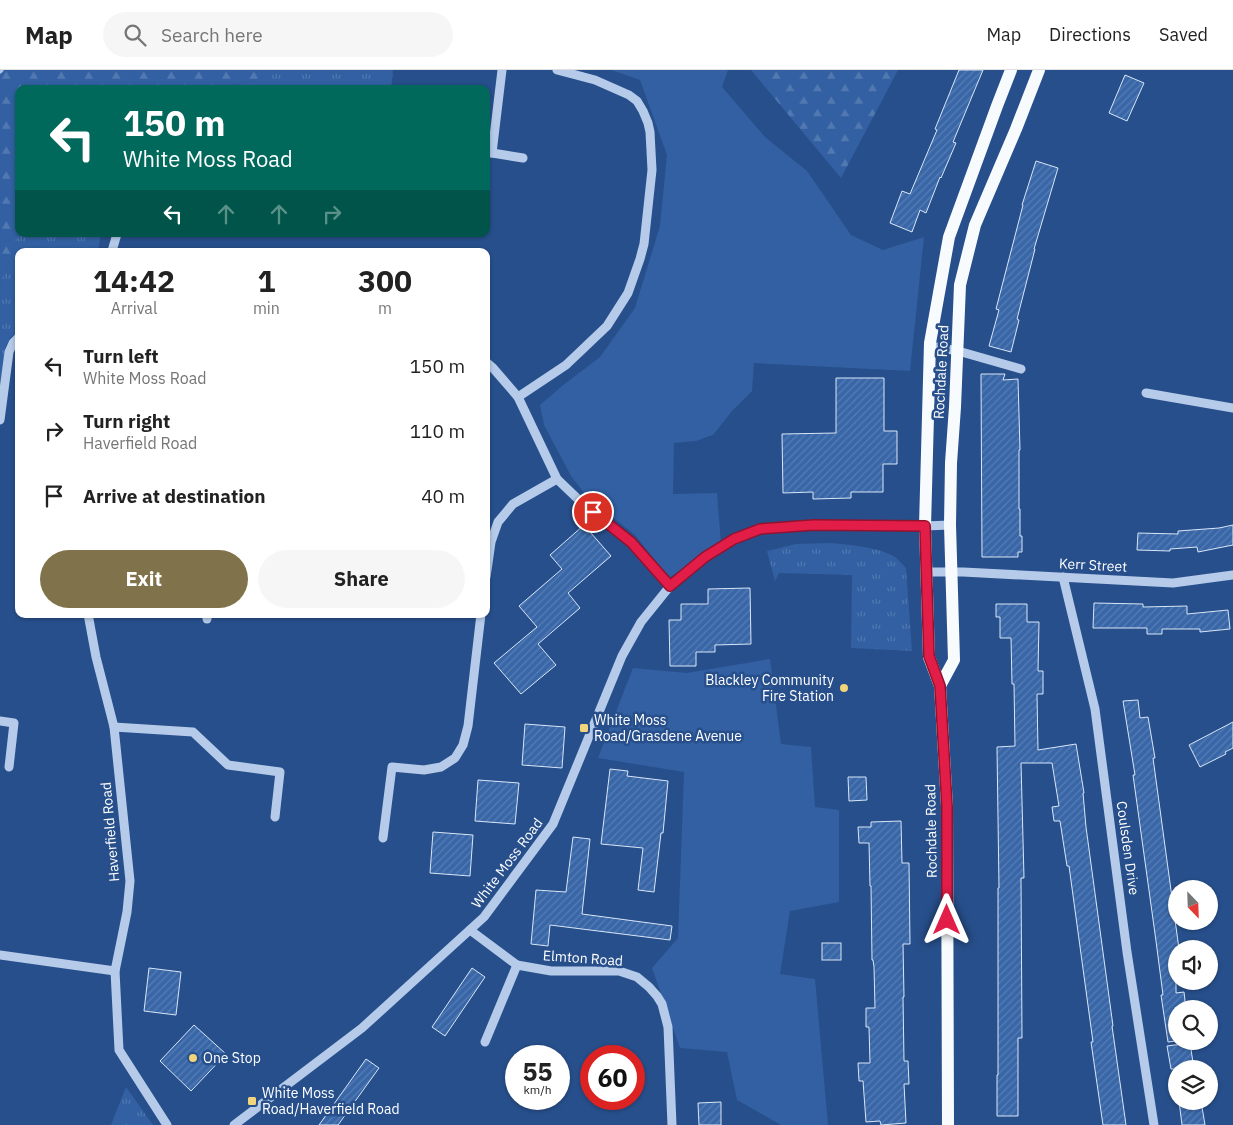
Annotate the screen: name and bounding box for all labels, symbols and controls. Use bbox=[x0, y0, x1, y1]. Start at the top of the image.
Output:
search box bbox=[103, 12, 453, 57]
text: Map bbox=[25, 19, 73, 51]
icon: search bbox=[121, 21, 149, 49]
text: Search here bbox=[161, 23, 263, 47]
text: Map bbox=[986, 23, 1021, 46]
text: Directions bbox=[1049, 23, 1131, 46]
text: Saved bbox=[1159, 23, 1208, 46]
text: 150 m bbox=[123, 100, 226, 146]
icon: left bbox=[40, 105, 105, 170]
text: White Moss Road bbox=[123, 144, 293, 173]
icon: left bbox=[159, 200, 187, 228]
icon: ahead bbox=[212, 200, 240, 228]
icon: ahead bbox=[265, 200, 293, 228]
icon: right bbox=[318, 200, 346, 228]
text: 14:42 bbox=[93, 261, 175, 300]
text: 1 bbox=[257, 261, 275, 300]
text: 300 bbox=[358, 261, 412, 300]
text: Arrival bbox=[111, 298, 157, 318]
text: min bbox=[253, 298, 280, 318]
text: m bbox=[378, 298, 392, 318]
street label: Rochdale Road bbox=[930, 325, 952, 419]
text: Turn left bbox=[83, 344, 159, 368]
icon: left bbox=[40, 352, 68, 380]
text: 150 m bbox=[410, 354, 465, 378]
text: White Moss Road bbox=[83, 368, 206, 388]
text: Turn right bbox=[83, 409, 170, 433]
icon: right bbox=[40, 417, 68, 445]
text: 110 m bbox=[410, 419, 465, 443]
text: Haverfield Road bbox=[83, 433, 197, 453]
icon: arrive bbox=[40, 482, 68, 510]
text: Arrive at destination bbox=[83, 484, 266, 508]
text: 40 m bbox=[421, 484, 465, 508]
pin bbox=[572, 491, 614, 533]
icon: arrive bbox=[579, 498, 607, 526]
button: Exit bbox=[40, 550, 248, 608]
button: Share bbox=[258, 550, 465, 608]
street label: Kerr Street bbox=[1058, 554, 1128, 576]
place label: Blackley Community Fire Station bbox=[705, 671, 834, 705]
marker: Blackley Community Fire Station bbox=[838, 682, 850, 694]
place label: White Moss Road/Grasdene Avenue bbox=[594, 711, 742, 745]
marker: White Moss Road/Grasdene Avenue bbox=[578, 722, 590, 734]
street label: Haverfield Road bbox=[97, 781, 123, 883]
street label: Rochdale Road bbox=[921, 784, 941, 878]
street label: Coulsden Drive bbox=[1112, 800, 1144, 896]
street label: White Moss Road bbox=[467, 814, 547, 912]
north arrow bbox=[1168, 880, 1218, 930]
map controls bbox=[1168, 880, 1218, 1110]
position arrow bbox=[920, 893, 972, 945]
button: sound bbox=[1168, 940, 1218, 990]
street label: Elmton Road bbox=[542, 946, 624, 970]
button: search bbox=[1168, 1000, 1218, 1050]
speed limit sign: 60 bbox=[580, 1045, 645, 1110]
place label: One Stop bbox=[203, 1049, 261, 1067]
marker: One Stop bbox=[187, 1052, 199, 1064]
text: 55 bbox=[522, 1055, 553, 1088]
button: layers bbox=[1168, 1060, 1218, 1110]
text: km/h bbox=[523, 1082, 552, 1097]
place label: White Moss Road/Haverfield Road bbox=[262, 1084, 400, 1118]
marker: White Moss Road/Haverfield Road bbox=[246, 1095, 258, 1107]

